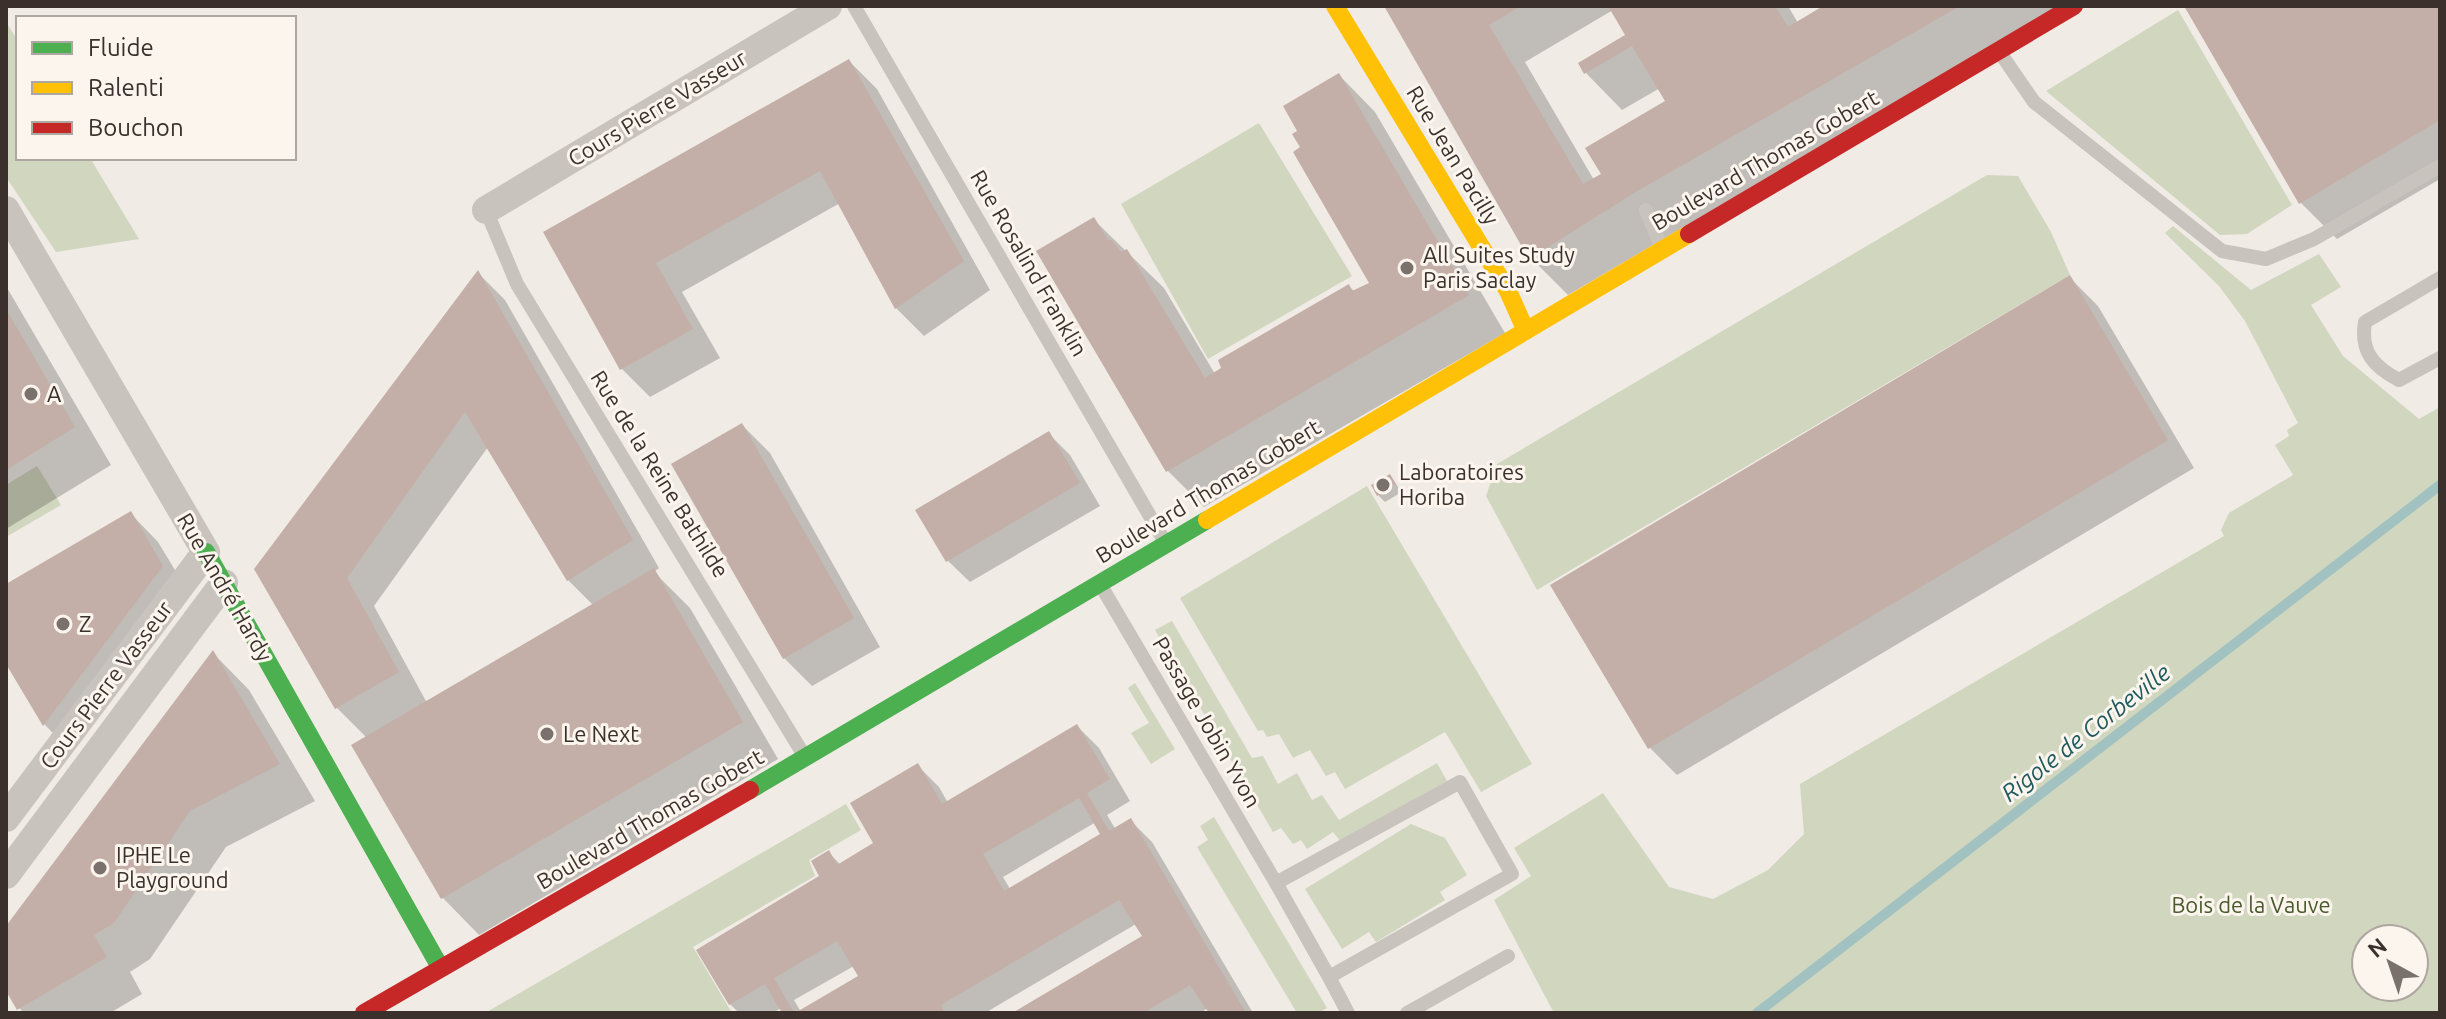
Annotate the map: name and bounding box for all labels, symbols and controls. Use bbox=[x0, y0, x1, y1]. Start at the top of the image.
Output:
legend bbox=[16, 16, 296, 160]
text: Fluide bbox=[88, 34, 154, 61]
street label: Cours Pierre Vasseur bbox=[563, 44, 751, 171]
text: Ralenti bbox=[88, 74, 164, 101]
street label: Rue Jean Pacilly bbox=[1402, 81, 1505, 229]
street label: Boulevard Thomas Gobert bbox=[1647, 84, 1883, 235]
text: Bouchon bbox=[88, 114, 184, 141]
street label: Rue Rosalind Franklin bbox=[966, 165, 1093, 360]
place label: All Suites Study Paris Saclay bbox=[1423, 242, 1575, 292]
marker: All Suites Study Paris Saclay bbox=[1398, 259, 1416, 277]
street label: Rue de la Reine Bathilde bbox=[586, 366, 734, 582]
place label: A bbox=[47, 381, 62, 406]
marker: A bbox=[22, 385, 40, 403]
street label: Boulevard Thomas Gobert bbox=[1091, 413, 1325, 568]
place label: Laboratoires Horiba bbox=[1399, 459, 1524, 509]
marker: Laboratoires Horiba bbox=[1374, 476, 1392, 494]
street label: Rue André Hardy bbox=[173, 508, 278, 666]
street label: Cours Pierre Vasseur bbox=[34, 595, 177, 773]
place label: Z bbox=[79, 611, 91, 636]
marker: Z bbox=[54, 615, 72, 633]
street label: Passage Jobin Yvon bbox=[1148, 632, 1266, 812]
water label: Rigole de Corbeville bbox=[1996, 658, 2175, 807]
place label: Le Next bbox=[563, 721, 639, 746]
marker: Le Next bbox=[538, 725, 556, 743]
street label: Boulevard Thomas Gobert bbox=[532, 743, 768, 894]
place label: IPHE Le Playground bbox=[116, 842, 229, 892]
marker: IPHE Le Playground bbox=[91, 859, 109, 877]
park label: Bois de la Vauve bbox=[2171, 892, 2331, 917]
north arrow bbox=[2350, 923, 2430, 1003]
text: N bbox=[2362, 932, 2391, 962]

